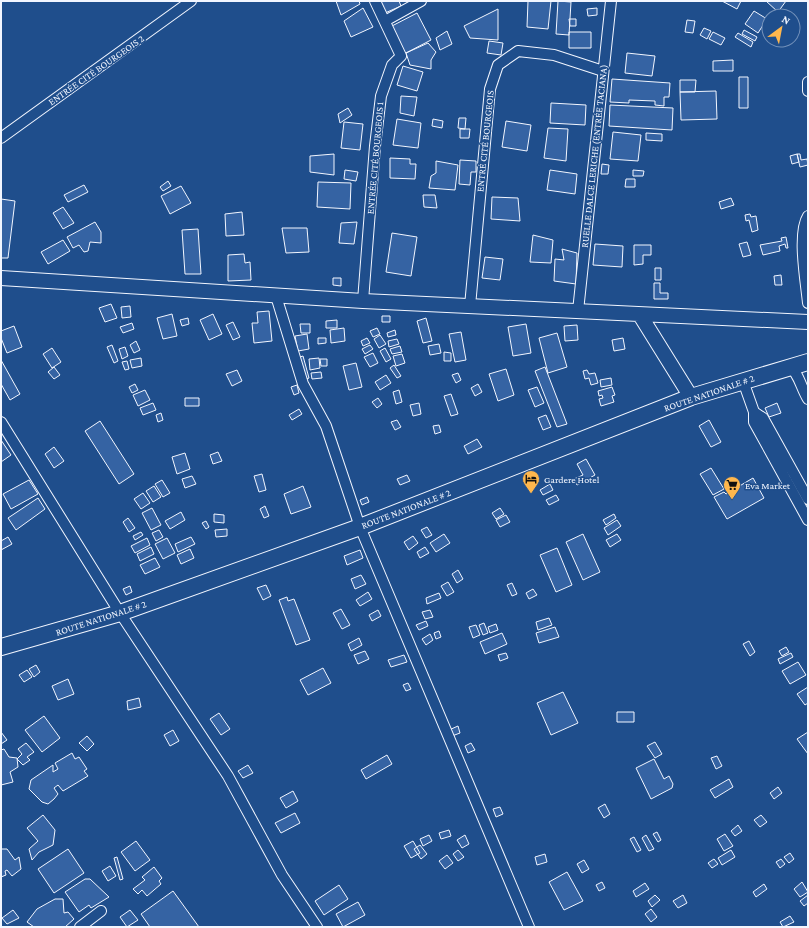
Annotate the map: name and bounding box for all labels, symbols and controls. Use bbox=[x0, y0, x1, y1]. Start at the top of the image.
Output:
north arrow bbox=[761, 8, 801, 48]
text: N bbox=[780, 12, 793, 27]
street label: ENTRÉE CITÉ BOURGEOIS 2 bbox=[46, 33, 146, 107]
street label: RUELLE DALCE LERICHE (ENTRÉE TACIANA) bbox=[579, 64, 610, 248]
street label: ENTRÉ CITÉ BOURGEOIS bbox=[474, 89, 496, 192]
street label: ENTRÉE CITÉ BOURGEOIS 1 bbox=[365, 101, 385, 215]
street label: ROUTE NATIONALE # 2 bbox=[662, 372, 756, 414]
hotel icon: Gardere Hotel bbox=[521, 469, 541, 494]
place label: Gardere Hotel bbox=[544, 474, 600, 485]
supermarket icon: Eva Market bbox=[722, 475, 742, 500]
place label: Eva Market bbox=[745, 480, 791, 491]
street label: ROUTE NATIONALE # 2 bbox=[360, 487, 452, 531]
street label: ROUTE NATIONALE # 2 bbox=[54, 598, 148, 638]

